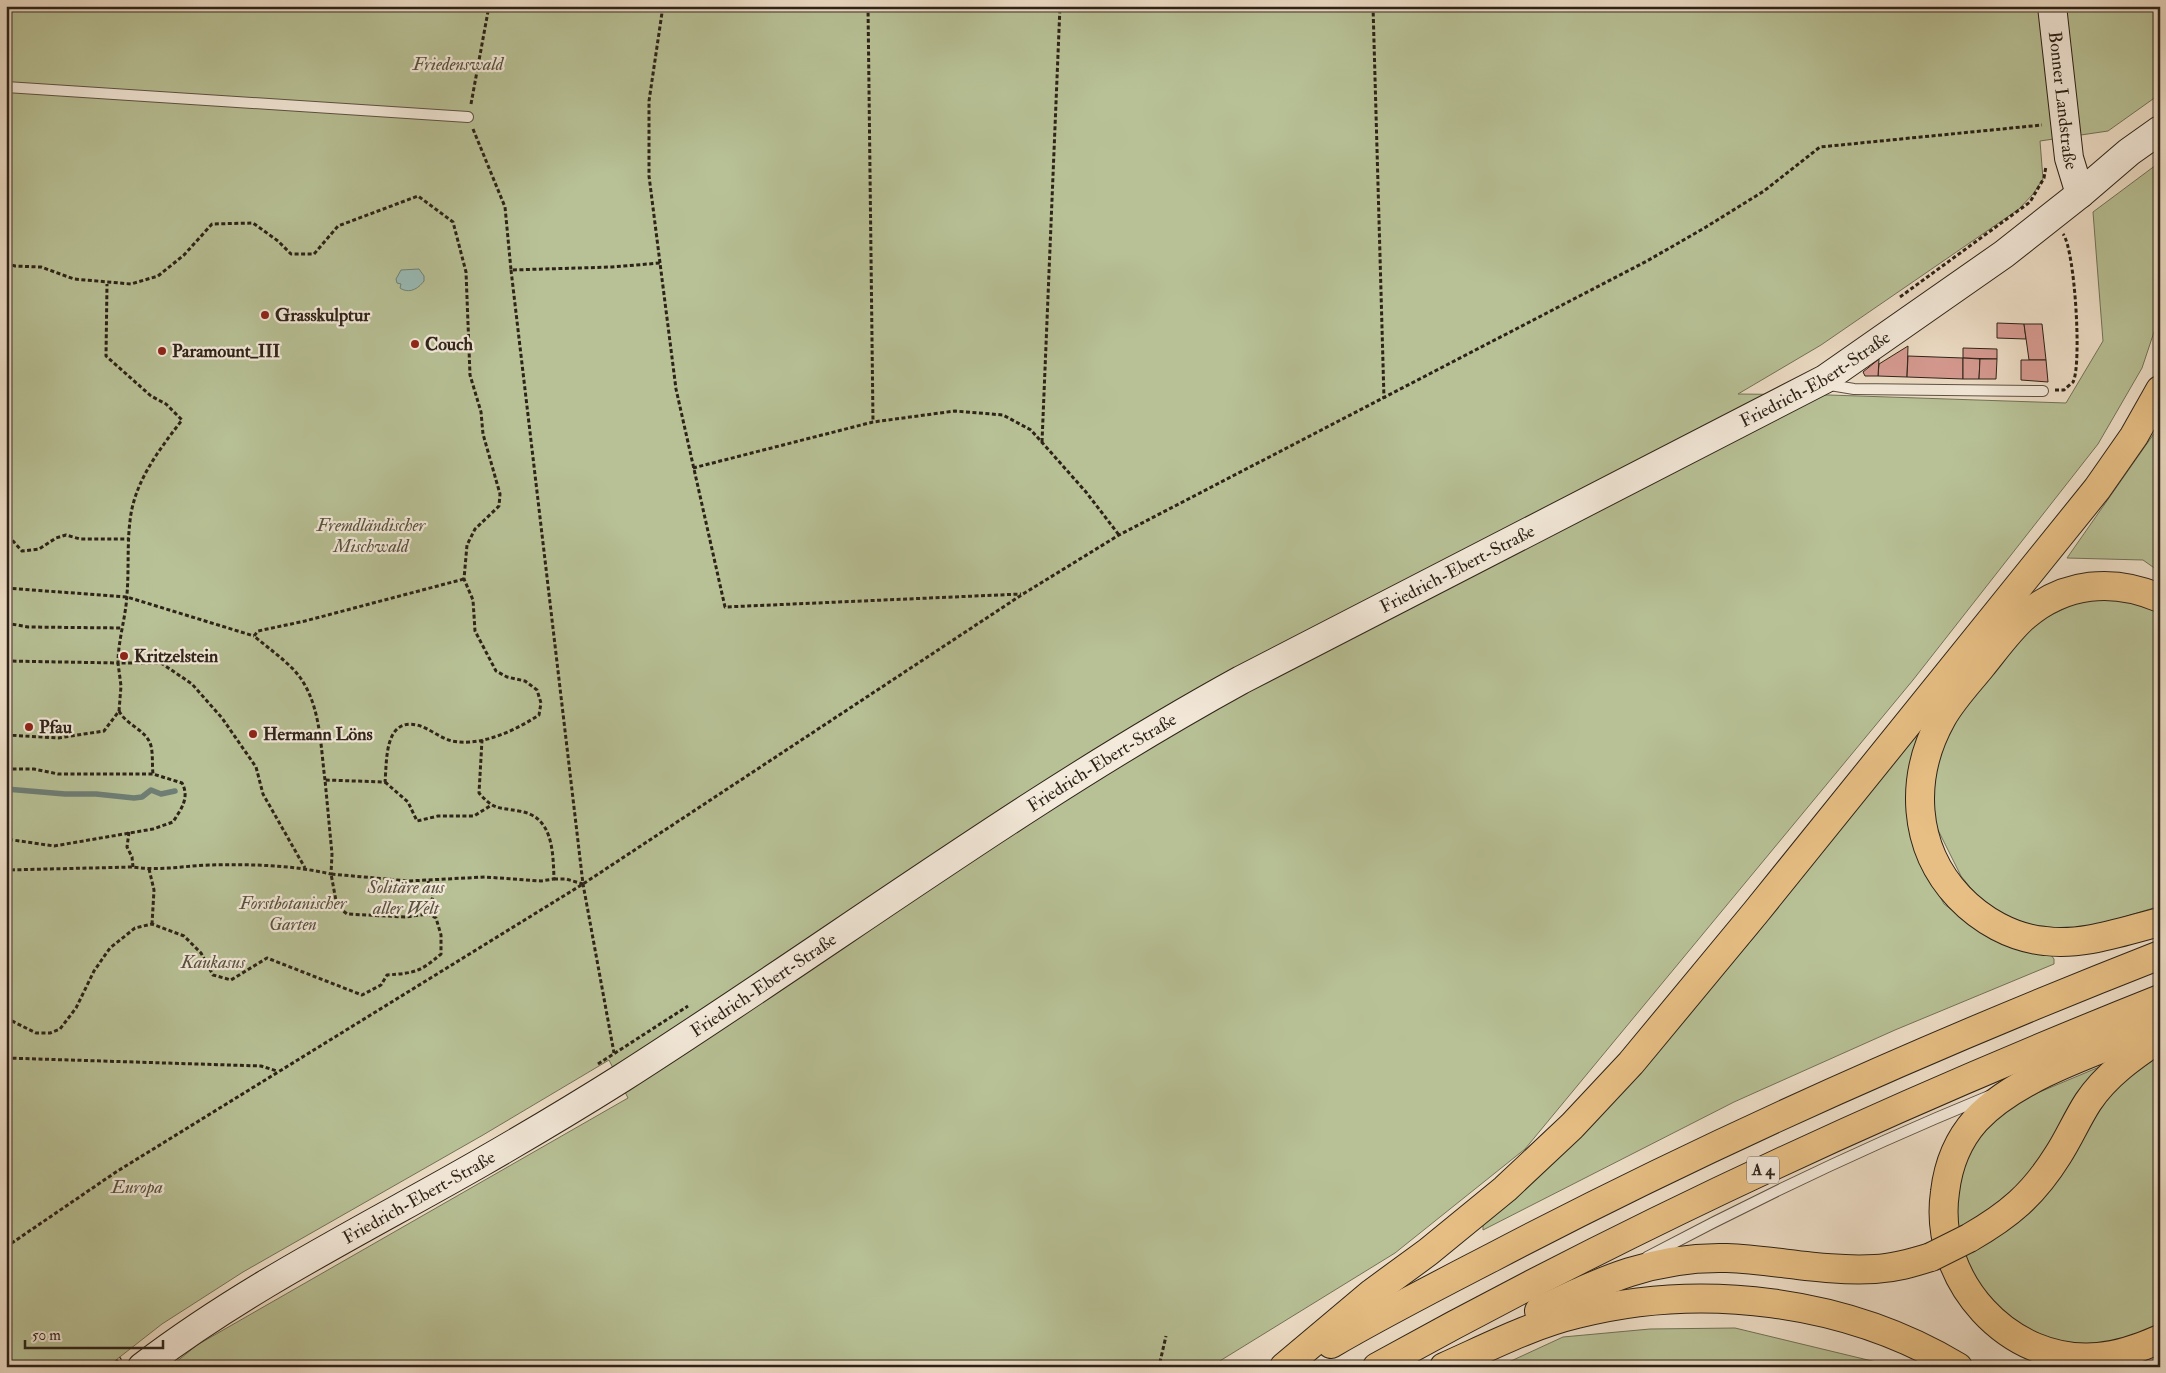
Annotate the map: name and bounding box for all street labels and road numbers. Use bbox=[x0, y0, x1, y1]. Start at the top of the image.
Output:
street label: Bonner Landstraße bbox=[2043, 30, 2084, 173]
street label: Friedrich-Ebert-Straße bbox=[1736, 325, 1895, 432]
street label: Friedrich-Ebert-Straße bbox=[1376, 519, 1539, 618]
street label: Friedrich-Ebert-Straße bbox=[1023, 707, 1181, 817]
street label: Friedrich-Ebert-Straße bbox=[686, 927, 841, 1042]
street label: Friedrich-Ebert-Straße bbox=[338, 1145, 500, 1249]
road number: A 4 bbox=[1747, 1156, 1779, 1184]

